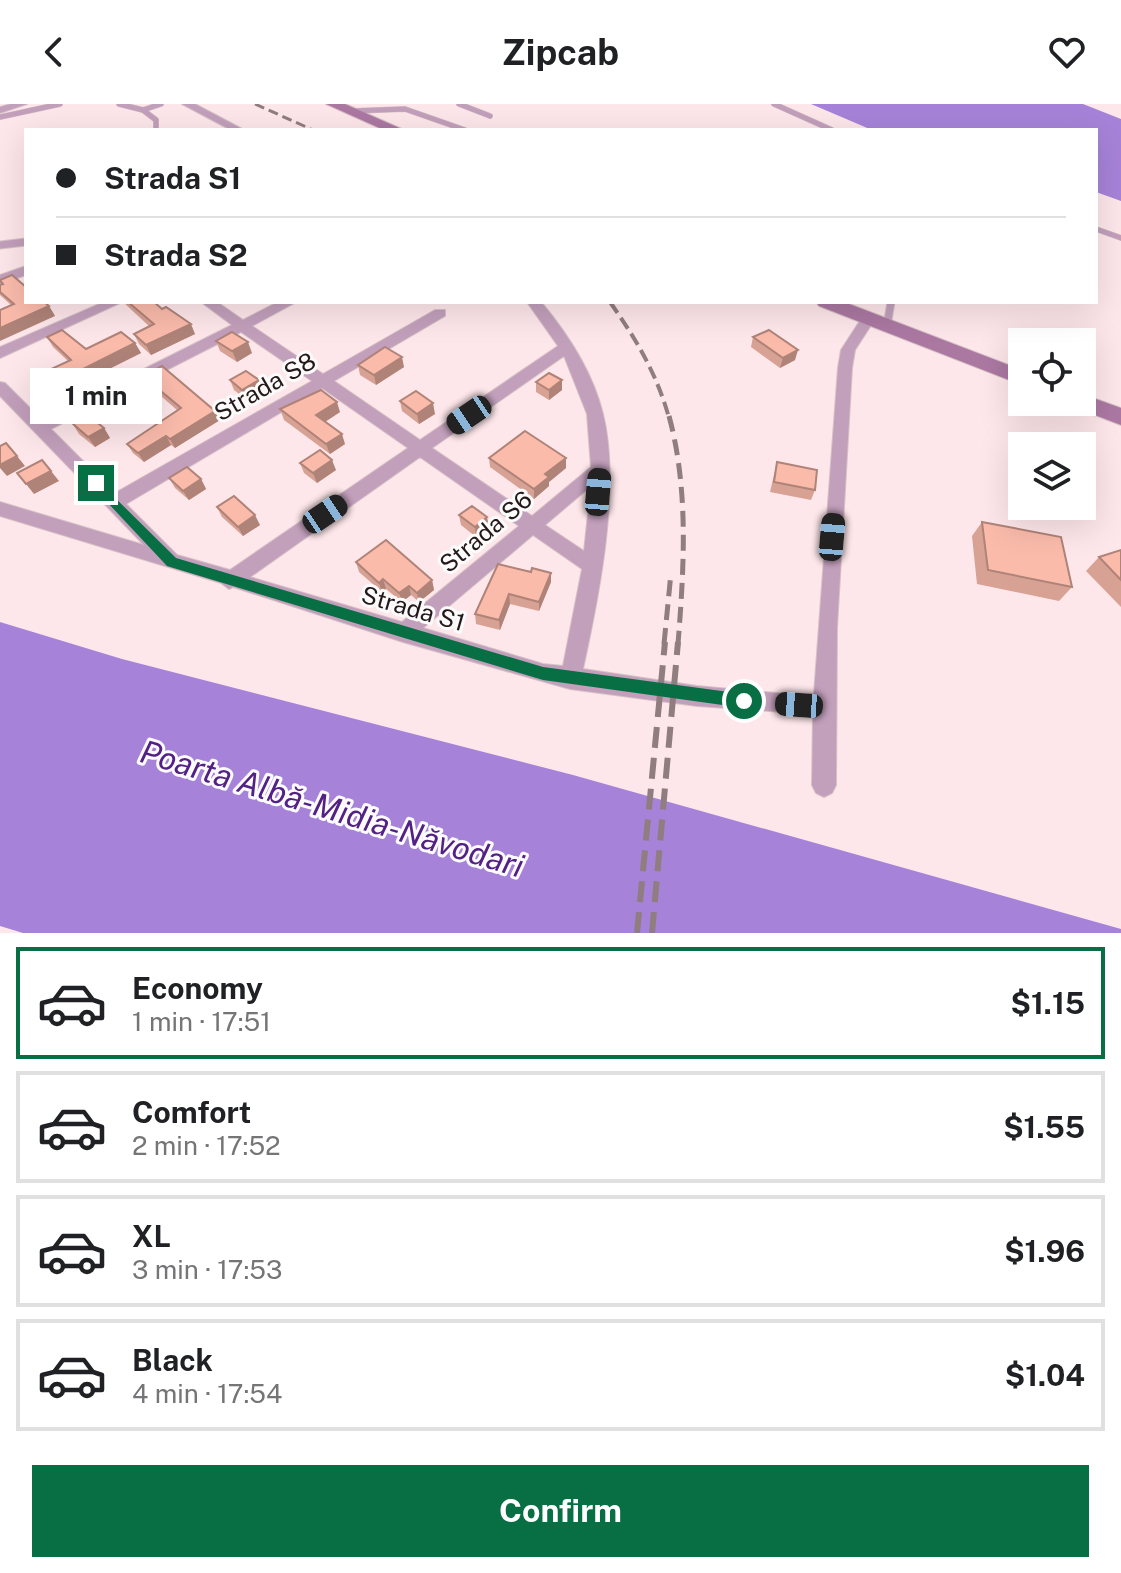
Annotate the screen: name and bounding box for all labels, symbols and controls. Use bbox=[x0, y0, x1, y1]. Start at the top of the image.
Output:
icon: back bbox=[32, 30, 76, 74]
icon: heart bbox=[1045, 30, 1089, 74]
text: Zipcab bbox=[502, 31, 619, 73]
text: Strada S1 bbox=[104, 160, 241, 196]
text: Strada S2 bbox=[104, 237, 248, 273]
map controls bbox=[1008, 328, 1096, 520]
button: locate bbox=[1008, 328, 1096, 416]
street label: Strada S8 bbox=[209, 346, 320, 426]
callout: 1 min bbox=[30, 367, 162, 423]
text: 1 min bbox=[65, 380, 127, 411]
car bbox=[442, 392, 496, 438]
button: layers bbox=[1008, 432, 1096, 520]
route end bbox=[78, 465, 114, 501]
car bbox=[584, 467, 612, 517]
street label: Strada S6 bbox=[434, 485, 537, 578]
car bbox=[298, 491, 352, 537]
car bbox=[818, 512, 846, 562]
street label: Strada S1 bbox=[358, 580, 468, 636]
route start bbox=[726, 683, 762, 719]
car bbox=[774, 691, 824, 719]
water label: Poarta Albă-Midia-Năvodari bbox=[136, 732, 529, 885]
icon: car bbox=[36, 967, 108, 1039]
text: Economy bbox=[132, 970, 263, 1006]
text: $1.15 bbox=[1011, 985, 1085, 1021]
text: 1 min · 17:51 bbox=[132, 1006, 271, 1037]
icon: car bbox=[36, 1091, 108, 1163]
text: Comfort bbox=[132, 1094, 251, 1130]
text: $1.55 bbox=[1003, 1109, 1085, 1145]
text: 2 min · 17:52 bbox=[132, 1130, 281, 1161]
icon: car bbox=[36, 1215, 108, 1287]
text: XL bbox=[132, 1218, 171, 1254]
text: $1.96 bbox=[1004, 1233, 1085, 1269]
text: 3 min · 17:53 bbox=[132, 1254, 282, 1285]
icon: car bbox=[36, 1339, 108, 1411]
text: Black bbox=[132, 1342, 213, 1378]
text: $1.04 bbox=[1005, 1357, 1085, 1393]
text: 4 min · 17:54 bbox=[132, 1378, 282, 1409]
button: Confirm bbox=[32, 1465, 1089, 1557]

